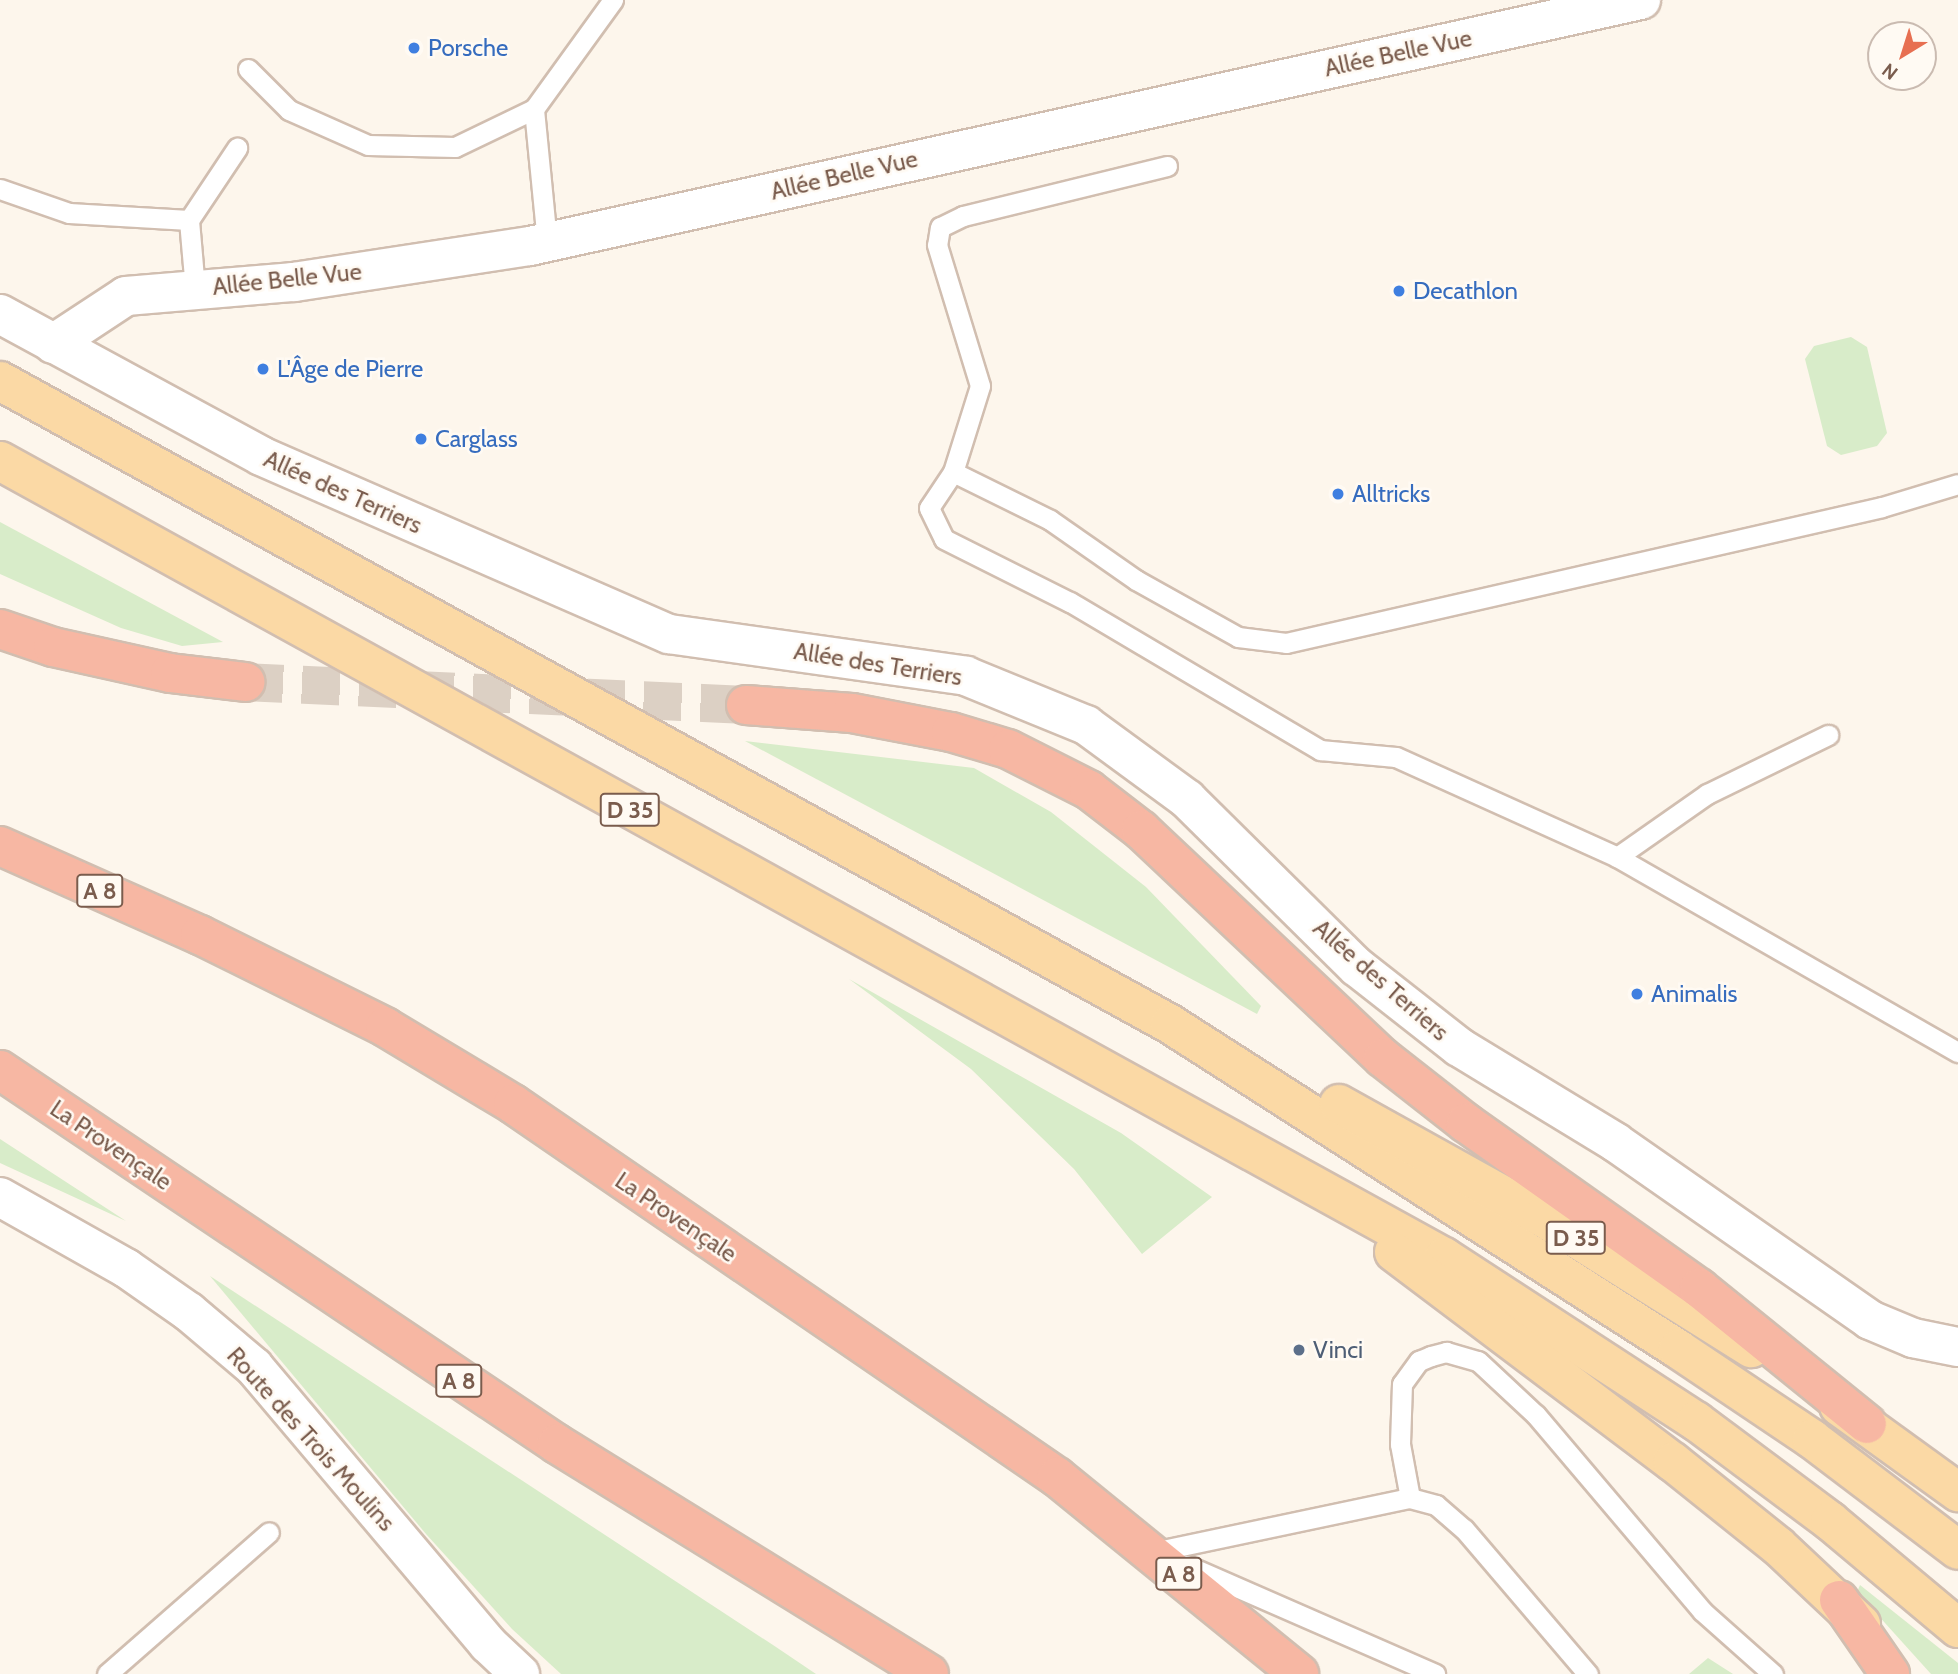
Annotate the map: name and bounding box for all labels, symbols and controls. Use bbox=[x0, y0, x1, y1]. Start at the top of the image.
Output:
north arrow bbox=[1867, 21, 1937, 91]
street label: Allée Belle Vue bbox=[1322, 23, 1474, 83]
place label: Porsche bbox=[428, 34, 508, 62]
marker: Porsche bbox=[406, 40, 422, 56]
text: N bbox=[1878, 58, 1902, 85]
street label: Allée Belle Vue bbox=[768, 144, 920, 206]
street label: Allée Belle Vue bbox=[211, 257, 363, 301]
place label: Decathlon bbox=[1413, 277, 1518, 305]
marker: Decathlon bbox=[1391, 283, 1407, 299]
place label: L'Âge de Pierre bbox=[277, 355, 423, 383]
marker: L'Âge de Pierre bbox=[255, 361, 271, 377]
place label: Carglass bbox=[435, 425, 518, 453]
marker: Carglass bbox=[413, 431, 429, 447]
street label: Allée des Terriers bbox=[259, 444, 427, 540]
place label: Alltricks bbox=[1352, 480, 1430, 508]
marker: Alltricks bbox=[1330, 486, 1346, 502]
street label: Allée des Terriers bbox=[792, 636, 964, 692]
road number: D 35 bbox=[598, 790, 662, 830]
road number: A 8 bbox=[76, 872, 124, 911]
street label: Allée des Terriers bbox=[1307, 913, 1455, 1047]
place label: Animalis bbox=[1651, 980, 1738, 1008]
marker: Animalis bbox=[1629, 986, 1645, 1002]
street label: La Provençale bbox=[45, 1094, 177, 1196]
street label: La Provençale bbox=[610, 1166, 742, 1268]
road number: D 35 bbox=[1544, 1218, 1608, 1258]
place label: Vinci bbox=[1313, 1336, 1363, 1364]
street label: Route des Trois Moulins bbox=[221, 1341, 401, 1537]
marker: Vinci bbox=[1291, 1342, 1307, 1358]
road number: A 8 bbox=[434, 1362, 484, 1400]
road number: A 8 bbox=[1154, 1554, 1204, 1594]

